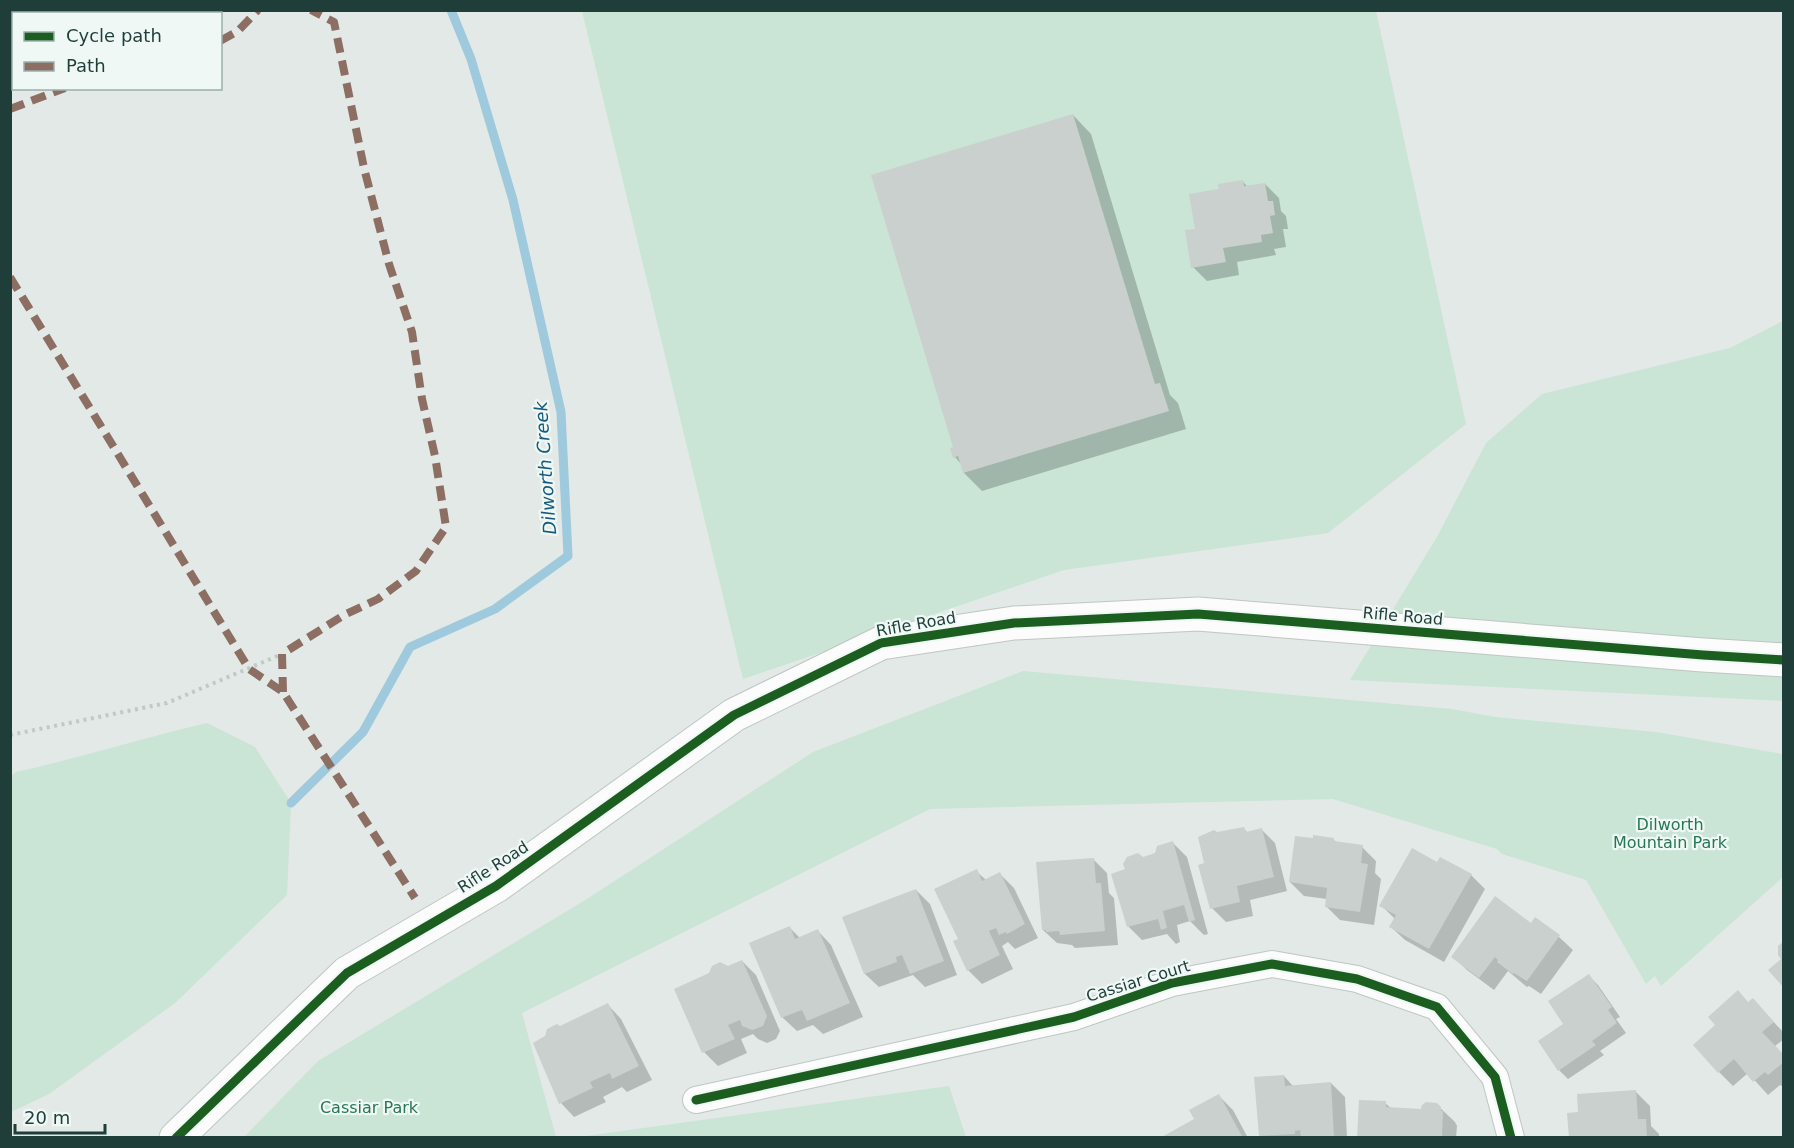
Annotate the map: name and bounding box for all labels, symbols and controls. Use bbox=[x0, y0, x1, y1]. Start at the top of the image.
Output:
legend bbox=[12, 12, 222, 90]
text: Cycle path bbox=[66, 25, 162, 46]
text: Path bbox=[66, 55, 106, 76]
water label: Dilworth Creek bbox=[530, 399, 560, 535]
street label: Rifle Road bbox=[1362, 603, 1444, 629]
street label: Rifle Road bbox=[875, 608, 957, 640]
park label: Dilworth Mountain Park bbox=[1613, 815, 1728, 852]
street label: Rifle Road bbox=[454, 837, 532, 897]
street label: Cassiar Court bbox=[1084, 956, 1192, 1006]
scale bar bbox=[15, 1097, 105, 1135]
park label: Cassiar Park bbox=[320, 1098, 419, 1117]
text: 20 m bbox=[24, 1107, 70, 1128]

